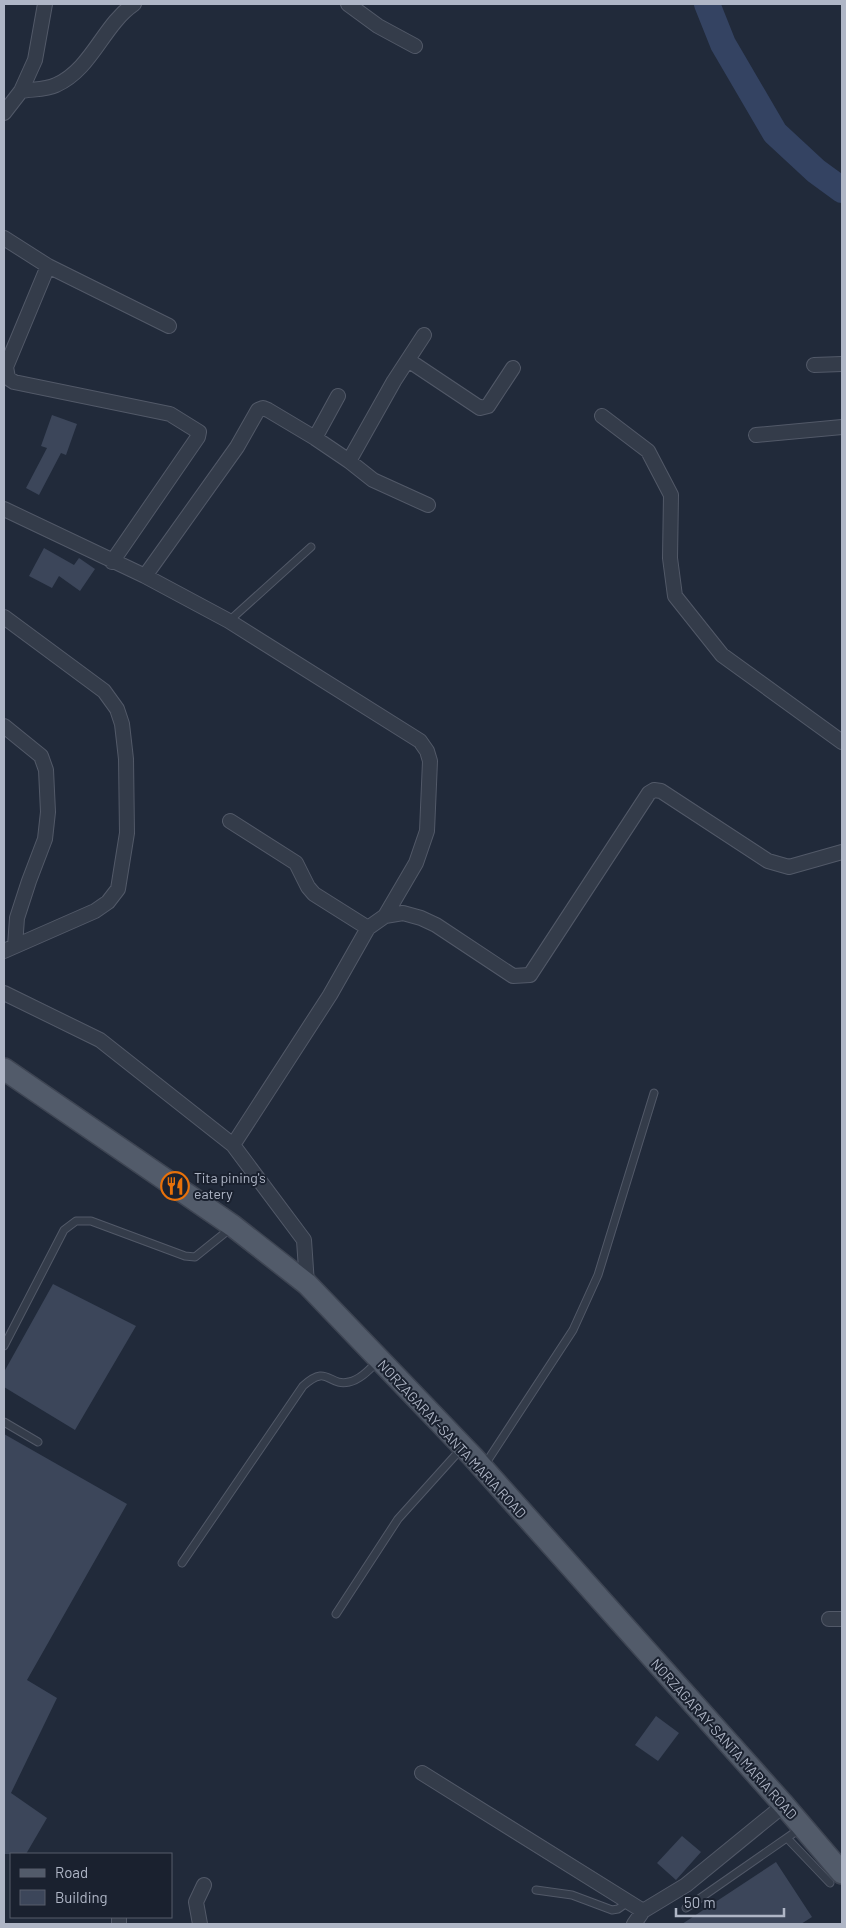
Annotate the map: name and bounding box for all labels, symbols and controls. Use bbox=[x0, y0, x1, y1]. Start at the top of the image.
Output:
place label: Tita pining's eatery bbox=[194, 1169, 266, 1202]
restaurant icon: Tita pining's eatery bbox=[160, 1171, 190, 1201]
street label: NORZAGARAY-SANTA MARIA ROAD bbox=[375, 1356, 530, 1521]
street label: NORZAGARAY-SANTA MARIA ROAD bbox=[648, 1655, 801, 1822]
legend bbox=[10, 1853, 172, 1918]
text: Road bbox=[55, 1863, 88, 1881]
scale bar bbox=[676, 1886, 784, 1918]
text: Building bbox=[55, 1888, 108, 1906]
text: 50 m bbox=[684, 1893, 716, 1911]

